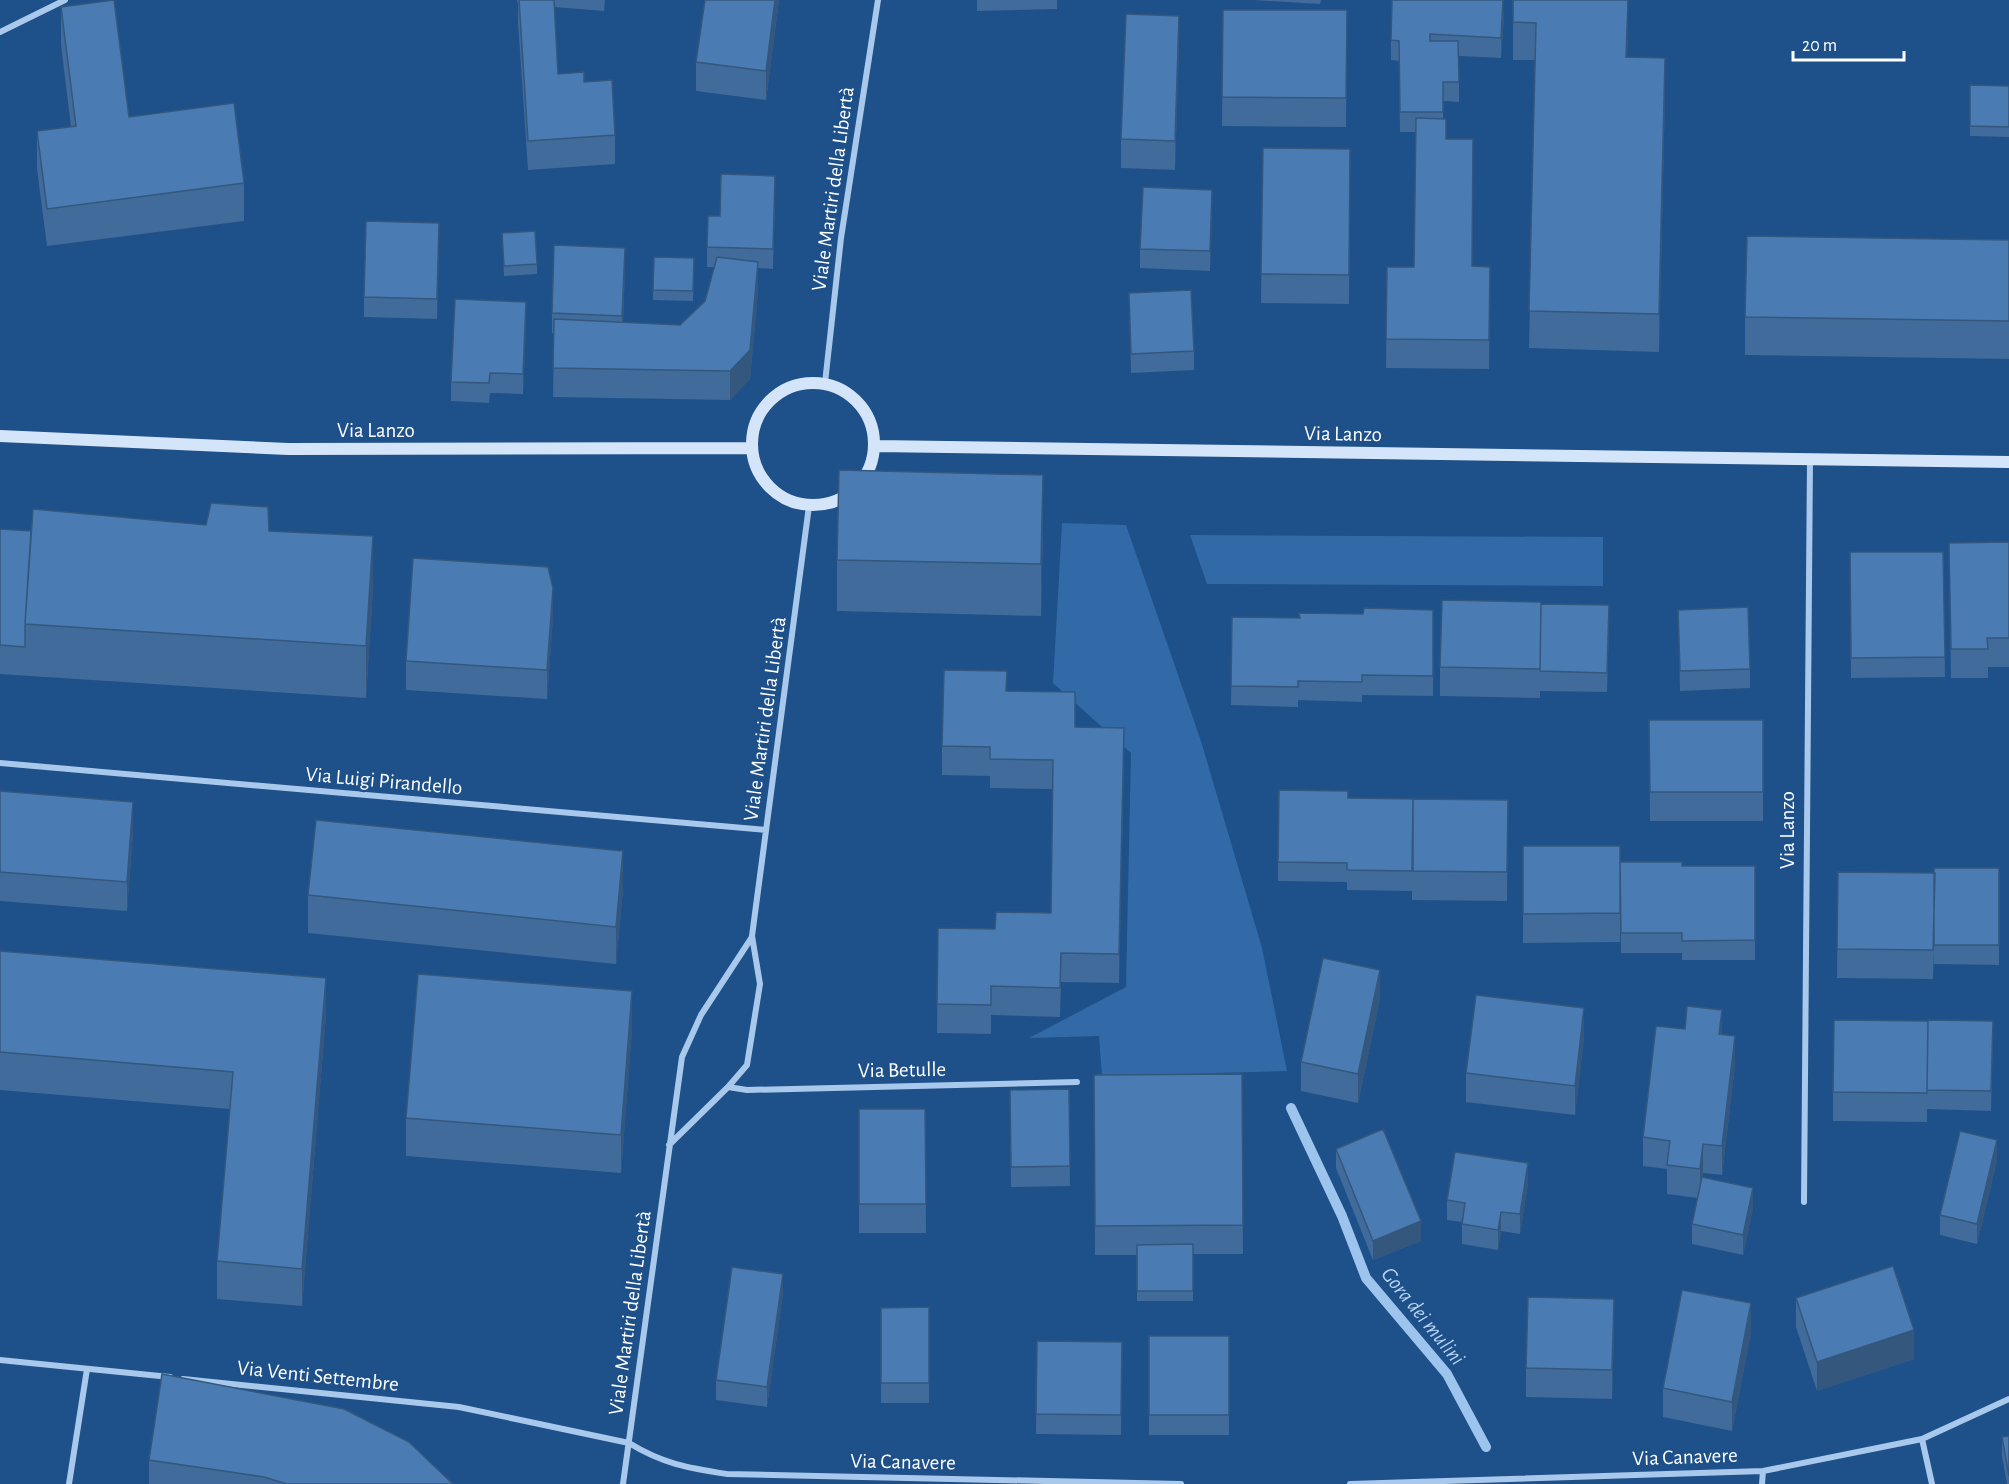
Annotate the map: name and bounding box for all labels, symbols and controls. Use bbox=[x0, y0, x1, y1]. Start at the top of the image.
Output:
scale bar bbox=[1793, 24, 1904, 62]
text: 20 m bbox=[1802, 37, 1837, 55]
street label: Viale Martiri della Libertà bbox=[808, 85, 858, 293]
street label: Via Lanzo bbox=[337, 420, 415, 441]
street label: Via Lanzo bbox=[1304, 423, 1382, 445]
street label: Viale Martiri della Libertà bbox=[740, 615, 790, 823]
street label: Via Luigi Pirandello bbox=[305, 764, 463, 798]
street label: Via Lanzo bbox=[1777, 791, 1798, 869]
street label: Via Betulle bbox=[858, 1059, 946, 1081]
street label: Viale Martiri della Libertà bbox=[605, 1209, 655, 1417]
water label: Gora dei mulini bbox=[1377, 1263, 1469, 1369]
street label: Via Venti Settembre bbox=[236, 1357, 400, 1395]
street label: Via Canavere bbox=[1632, 1445, 1738, 1469]
street label: Via Canavere bbox=[850, 1451, 956, 1473]

